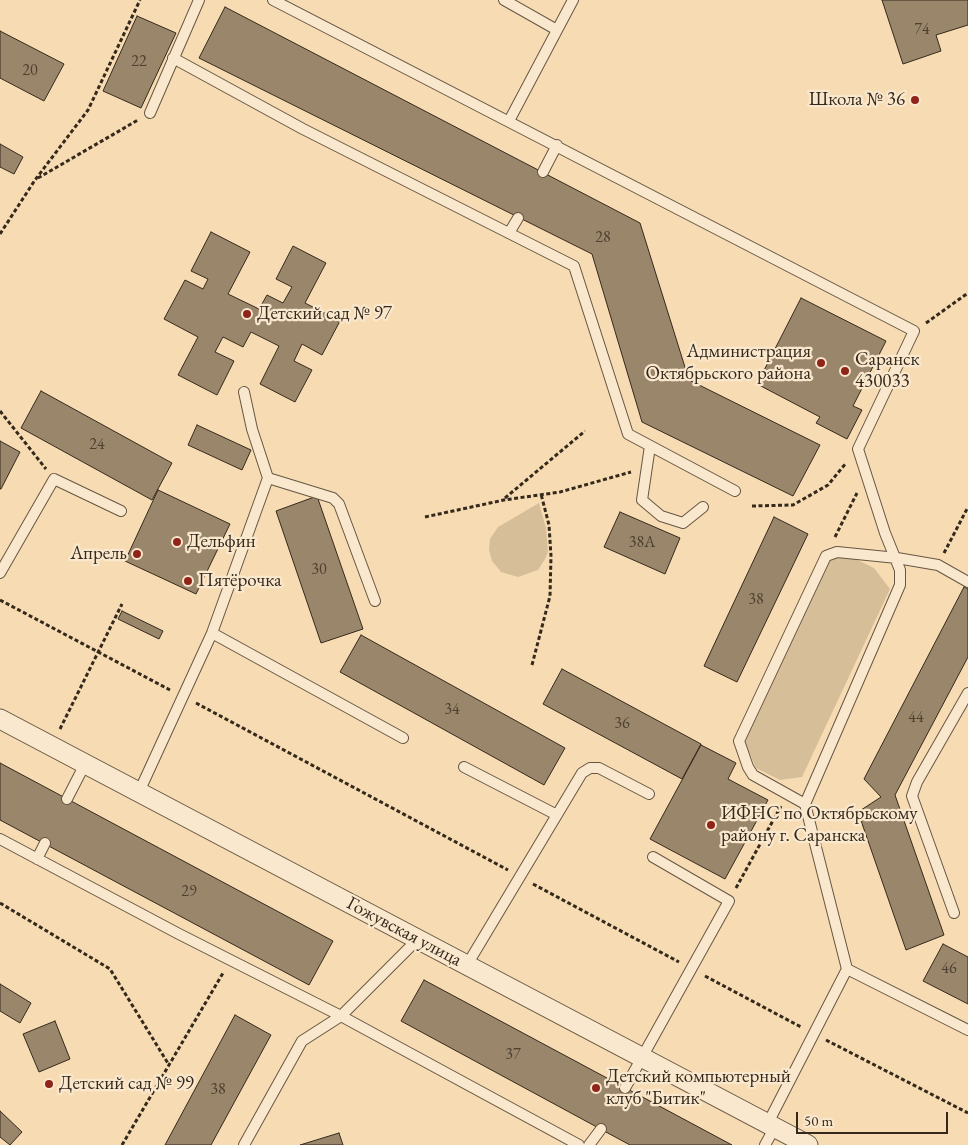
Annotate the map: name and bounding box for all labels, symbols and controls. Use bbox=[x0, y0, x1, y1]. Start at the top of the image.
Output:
house number: 74 bbox=[914, 20, 930, 40]
house number: 22 bbox=[131, 52, 147, 72]
house number: 20 bbox=[22, 61, 38, 81]
place label: Школа № 36 bbox=[809, 89, 905, 111]
marker: Школа № 36 bbox=[909, 94, 921, 106]
house number: 28 bbox=[595, 228, 611, 248]
place label: Детский сад № 97 bbox=[257, 303, 392, 325]
marker: Детский сад № 97 bbox=[241, 308, 253, 320]
place label: Администрация Октябрьского района bbox=[646, 341, 811, 385]
place label: Саранск 430033 bbox=[855, 349, 920, 393]
marker: Администрация Октябрьского района bbox=[815, 357, 827, 369]
marker: Саранск 430033 bbox=[839, 365, 851, 377]
house number: 24 bbox=[89, 435, 105, 455]
place label: Дельфин bbox=[187, 531, 256, 553]
house number: 38А bbox=[629, 533, 655, 553]
marker: Дельфин bbox=[171, 536, 183, 548]
place label: Апрель bbox=[70, 543, 127, 565]
marker: Апрель bbox=[131, 548, 143, 560]
house number: 30 bbox=[311, 560, 327, 580]
place label: Пятёрочка bbox=[198, 570, 282, 592]
marker: Пятёрочка bbox=[182, 575, 194, 587]
house number: 38 bbox=[748, 590, 764, 610]
house number: 34 bbox=[444, 700, 460, 720]
house number: 44 bbox=[908, 708, 924, 728]
house number: 36 bbox=[614, 714, 630, 734]
place label: ИФНС по Октябрьскому району г. Саранска bbox=[721, 803, 918, 847]
marker: ИФНС по Октябрьскому району г. Саранска bbox=[705, 819, 717, 831]
house number: 29 bbox=[181, 882, 197, 902]
street label: Гожувская улица bbox=[342, 892, 466, 972]
house number: 46 bbox=[941, 959, 957, 979]
house number: 37 bbox=[505, 1045, 521, 1065]
place label: Детский компьютерный клуб "Битик" bbox=[606, 1066, 791, 1110]
place label: Детский сад № 99 bbox=[59, 1073, 194, 1095]
marker: Детский сад № 99 bbox=[43, 1078, 55, 1090]
house number: 38 bbox=[210, 1080, 226, 1100]
marker: Детский компьютерный клуб "Битик" bbox=[590, 1082, 602, 1094]
scale bar bbox=[798, 1102, 950, 1134]
text: 50 m bbox=[804, 1111, 833, 1130]

